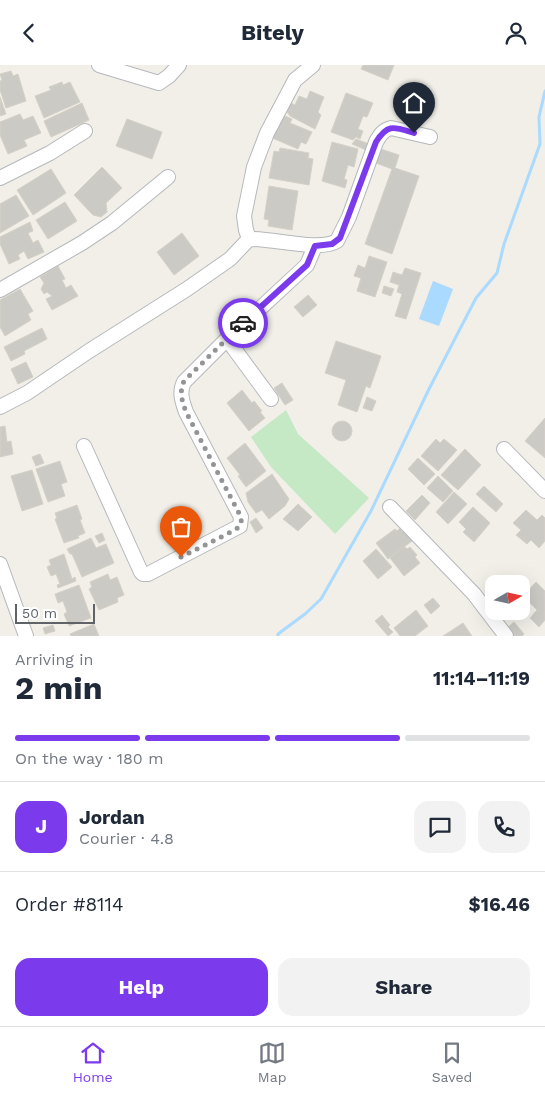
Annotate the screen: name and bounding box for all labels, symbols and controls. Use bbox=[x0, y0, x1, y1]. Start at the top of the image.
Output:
icon: back bbox=[15, 19, 43, 47]
icon: person bbox=[502, 19, 530, 47]
text: Bitely bbox=[241, 20, 304, 45]
pin bbox=[393, 82, 435, 133]
icon: home bbox=[400, 89, 428, 117]
courier bbox=[218, 298, 268, 348]
icon: car bbox=[229, 309, 257, 337]
pin bbox=[160, 506, 202, 557]
icon: bag bbox=[167, 513, 195, 541]
north arrow bbox=[485, 575, 530, 620]
map controls bbox=[485, 575, 530, 620]
scale bar bbox=[15, 601, 95, 624]
text: 50 m bbox=[22, 605, 57, 621]
text: Arriving in bbox=[15, 650, 93, 669]
text: 11:14–11:19 bbox=[433, 667, 530, 690]
text: 2 min bbox=[15, 669, 103, 707]
text: On the way · 180 m bbox=[15, 749, 163, 768]
button: chat bbox=[414, 801, 466, 853]
button: phone bbox=[478, 801, 530, 853]
text: Jordan bbox=[79, 806, 145, 829]
text: J bbox=[35, 815, 47, 838]
text: Courier · 4.8 bbox=[79, 829, 174, 848]
text: Order #8114 bbox=[15, 893, 124, 916]
text: $16.46 bbox=[469, 893, 530, 916]
button: Help bbox=[15, 958, 268, 1016]
button: Share bbox=[278, 958, 530, 1016]
tab: Home bbox=[73, 1039, 113, 1085]
tab: Map bbox=[258, 1039, 286, 1085]
tab: Saved bbox=[432, 1039, 472, 1085]

